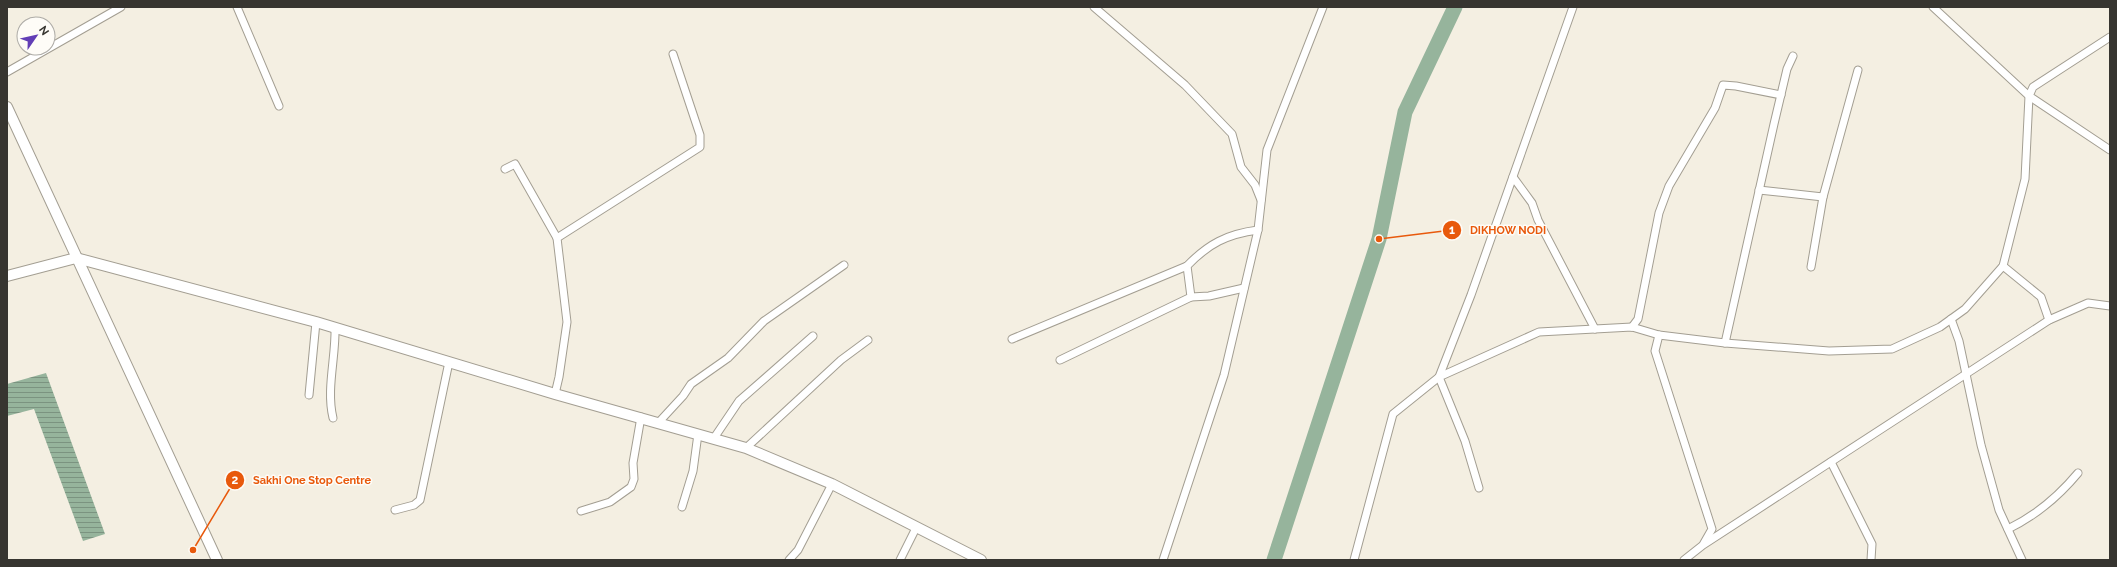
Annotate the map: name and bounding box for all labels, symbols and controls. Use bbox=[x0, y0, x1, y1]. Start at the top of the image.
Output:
north arrow bbox=[16, 16, 56, 56]
text: N bbox=[36, 24, 52, 38]
callout: DIKHOW NODI bbox=[1442, 219, 1554, 242]
text: 1 bbox=[1449, 223, 1455, 237]
text: DIKHOW NODI bbox=[1470, 224, 1546, 237]
callout: Sakhi One Stop Centre bbox=[225, 468, 379, 491]
text: 2 bbox=[232, 473, 239, 487]
text: Sakhi One Stop Centre bbox=[253, 474, 371, 487]

